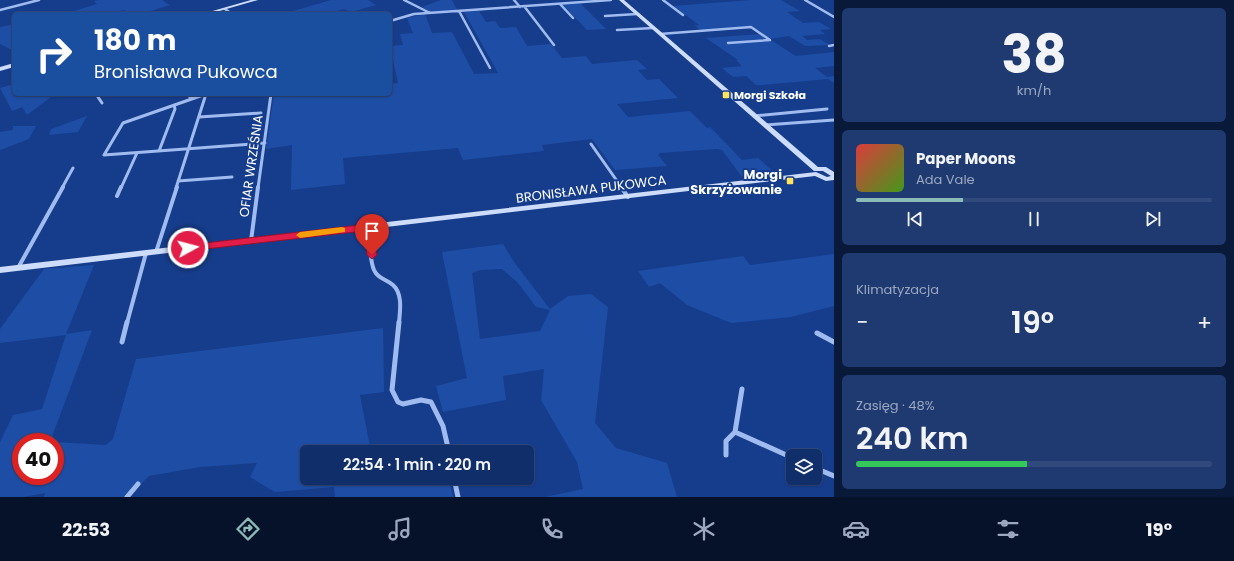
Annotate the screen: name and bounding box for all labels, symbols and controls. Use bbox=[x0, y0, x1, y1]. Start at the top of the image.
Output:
text: 38 bbox=[1001, 18, 1067, 91]
text: 180 m bbox=[94, 21, 177, 60]
icon: right bbox=[28, 28, 80, 80]
text: Bronisława Pukowca bbox=[94, 59, 278, 84]
text: km/h bbox=[1017, 81, 1051, 100]
place label: Morgi Szkoła bbox=[734, 87, 806, 103]
marker: Morgi Szkoła bbox=[721, 90, 731, 100]
street label: OFIAR WRZEŚNIA bbox=[234, 113, 268, 218]
text: Paper Moons bbox=[916, 148, 1016, 169]
place label: Morgi Skrzyżowanie bbox=[690, 165, 782, 199]
street label: BRONISŁAWA PUKOWCA bbox=[515, 170, 667, 208]
text: Ada Vale bbox=[916, 170, 975, 189]
marker: Morgi Skrzyżowanie bbox=[785, 176, 795, 186]
icon: previous bbox=[904, 208, 926, 230]
icon: pause bbox=[1023, 208, 1045, 230]
icon: next bbox=[1142, 208, 1164, 230]
pin bbox=[355, 214, 389, 255]
icon: arrive bbox=[361, 220, 383, 242]
position arrow bbox=[167, 227, 209, 269]
text: Klimatyzacja bbox=[856, 280, 939, 299]
text: 19° bbox=[1011, 301, 1054, 344]
text: − bbox=[856, 307, 868, 338]
text: + bbox=[1197, 307, 1212, 338]
text: Zasięg · 48% bbox=[856, 396, 935, 415]
text: 240 km bbox=[856, 417, 969, 460]
speed limit sign: 40 bbox=[12, 433, 64, 485]
map controls bbox=[786, 449, 822, 485]
button: layers bbox=[786, 449, 822, 485]
text: 22:54 · 1 min · 220 m bbox=[343, 454, 491, 475]
icon: directions bbox=[234, 515, 262, 543]
icon: music bbox=[386, 515, 414, 543]
icon: phone bbox=[538, 515, 566, 543]
icon: climate bbox=[690, 515, 718, 543]
icon: car bbox=[842, 515, 870, 543]
icon: filters bbox=[994, 515, 1022, 543]
text: 22:53 bbox=[62, 517, 110, 542]
text: 19° bbox=[1146, 517, 1172, 542]

